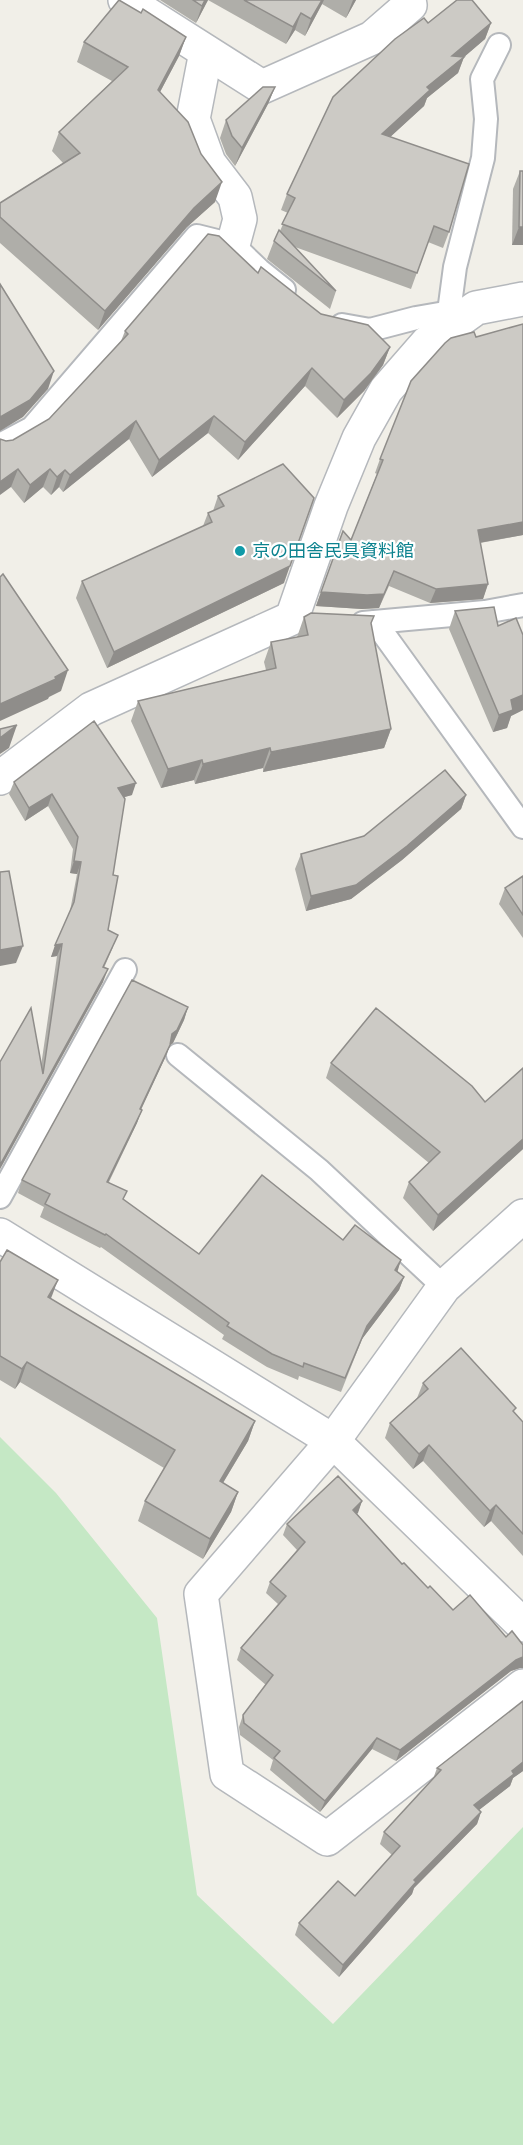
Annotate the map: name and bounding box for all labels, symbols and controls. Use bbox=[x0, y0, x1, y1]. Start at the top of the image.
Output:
place label: 京の田舎民具資料館 bbox=[252, 540, 414, 562]
marker: 京の田舎民具資料館 bbox=[233, 544, 247, 558]

